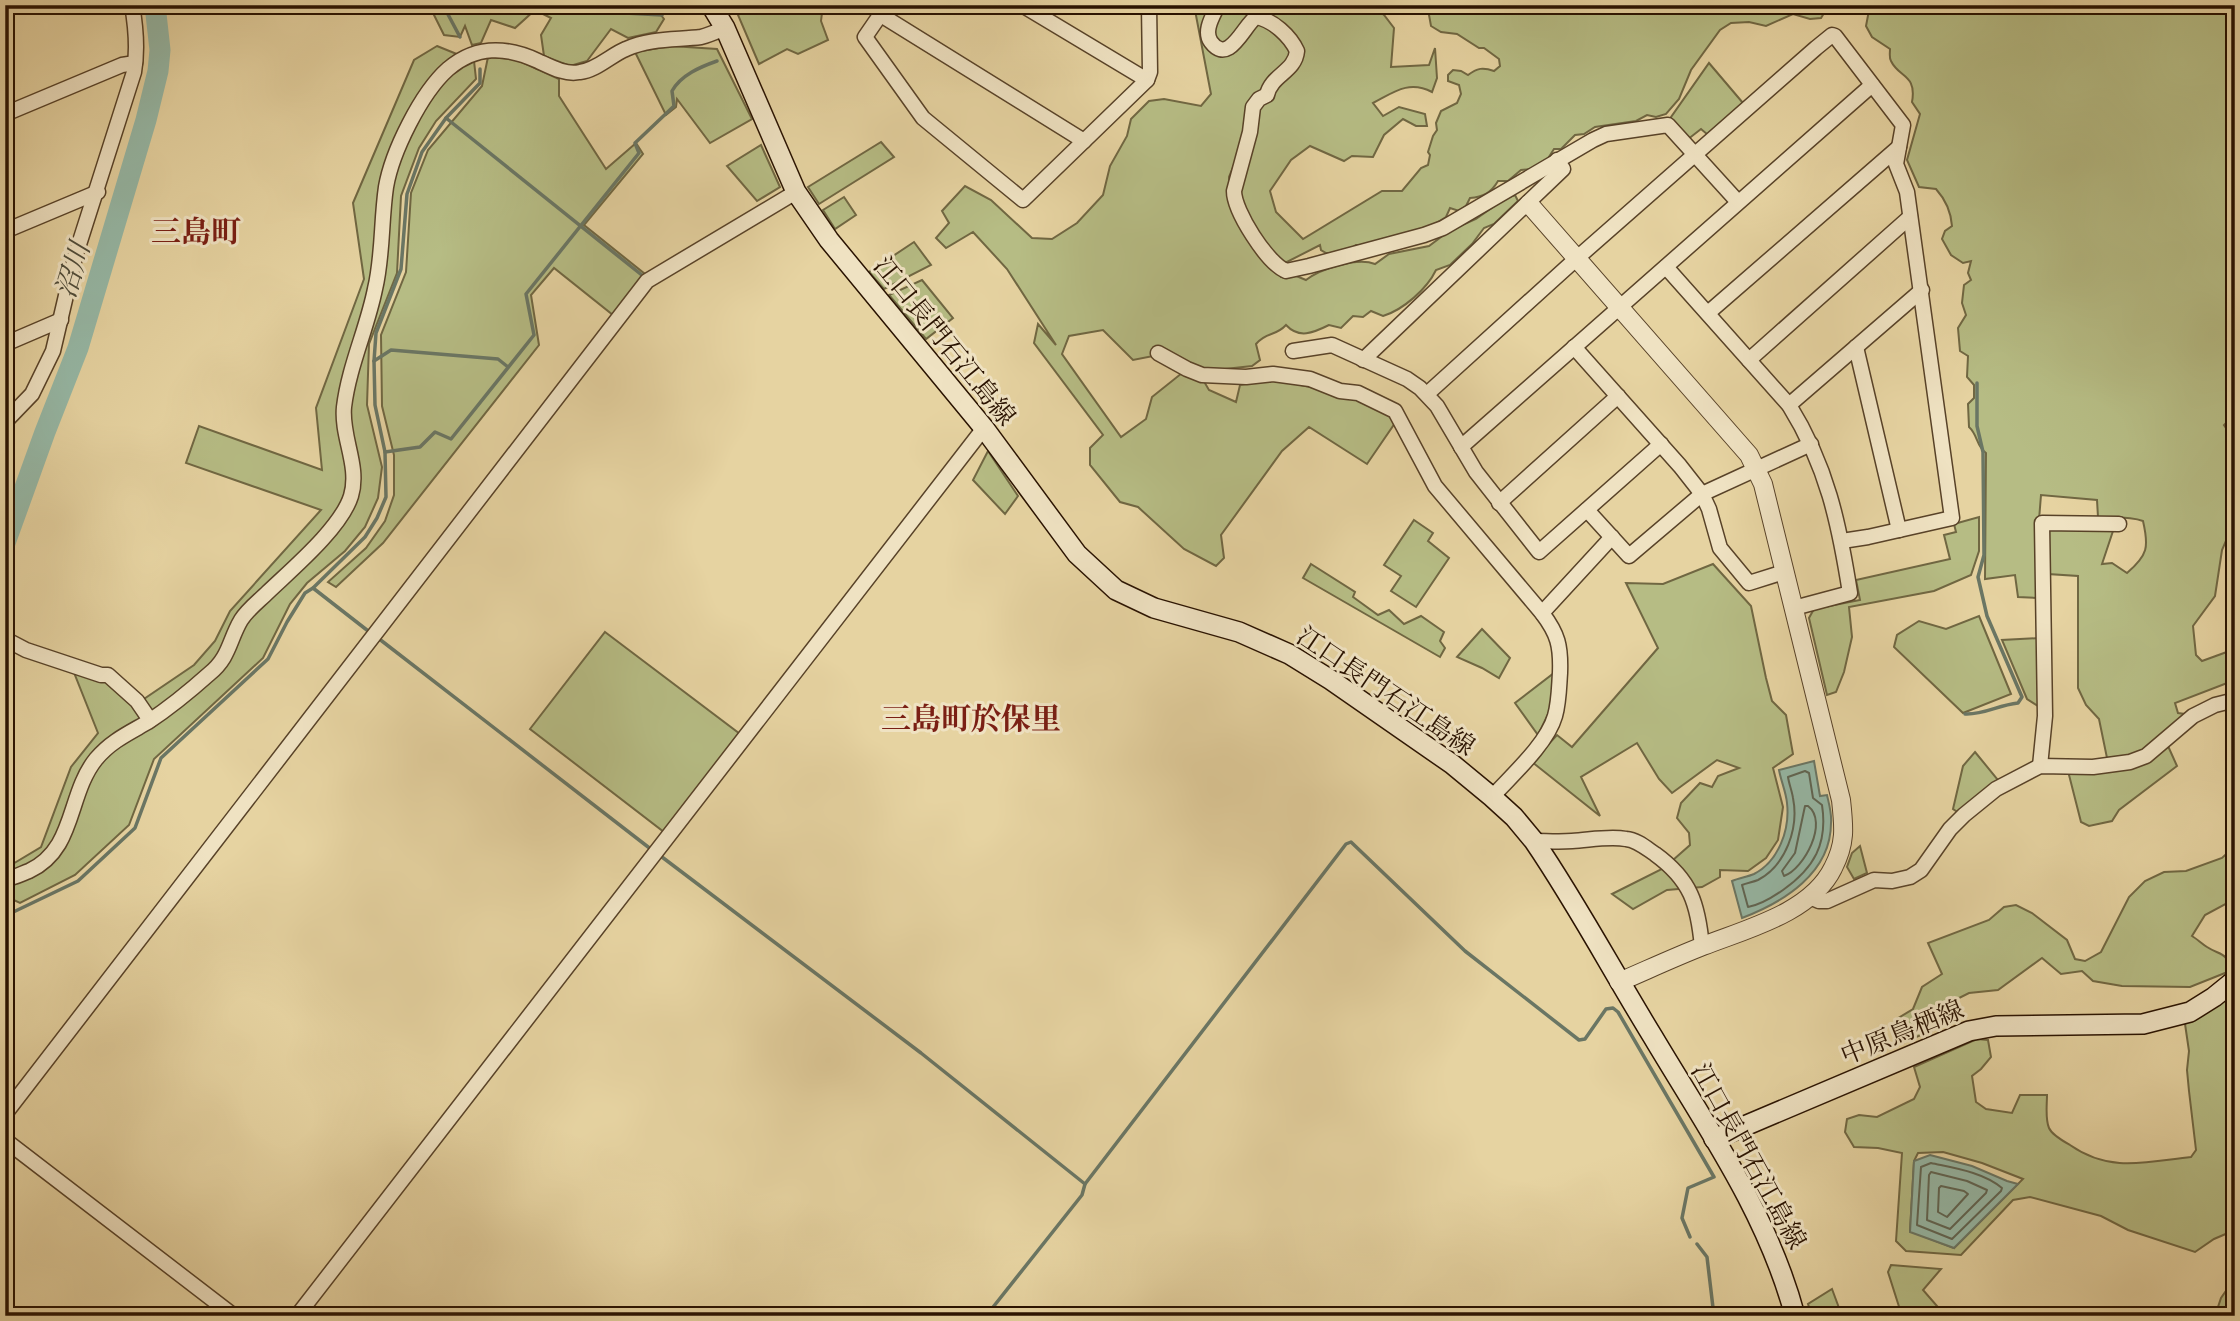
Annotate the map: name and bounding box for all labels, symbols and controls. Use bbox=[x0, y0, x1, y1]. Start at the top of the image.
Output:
district label: 三島町 bbox=[151, 209, 241, 253]
water label: 沼川 bbox=[44, 234, 100, 303]
street label: 江口長門石江島線 bbox=[865, 248, 1026, 434]
street label: 江口長門石江島線 bbox=[1289, 616, 1483, 765]
district label: 三島町於保里 bbox=[881, 696, 1061, 740]
street label: 中原鳥栖線 bbox=[1834, 989, 1969, 1074]
street label: 江口長門石江島線 bbox=[1682, 1055, 1817, 1256]

